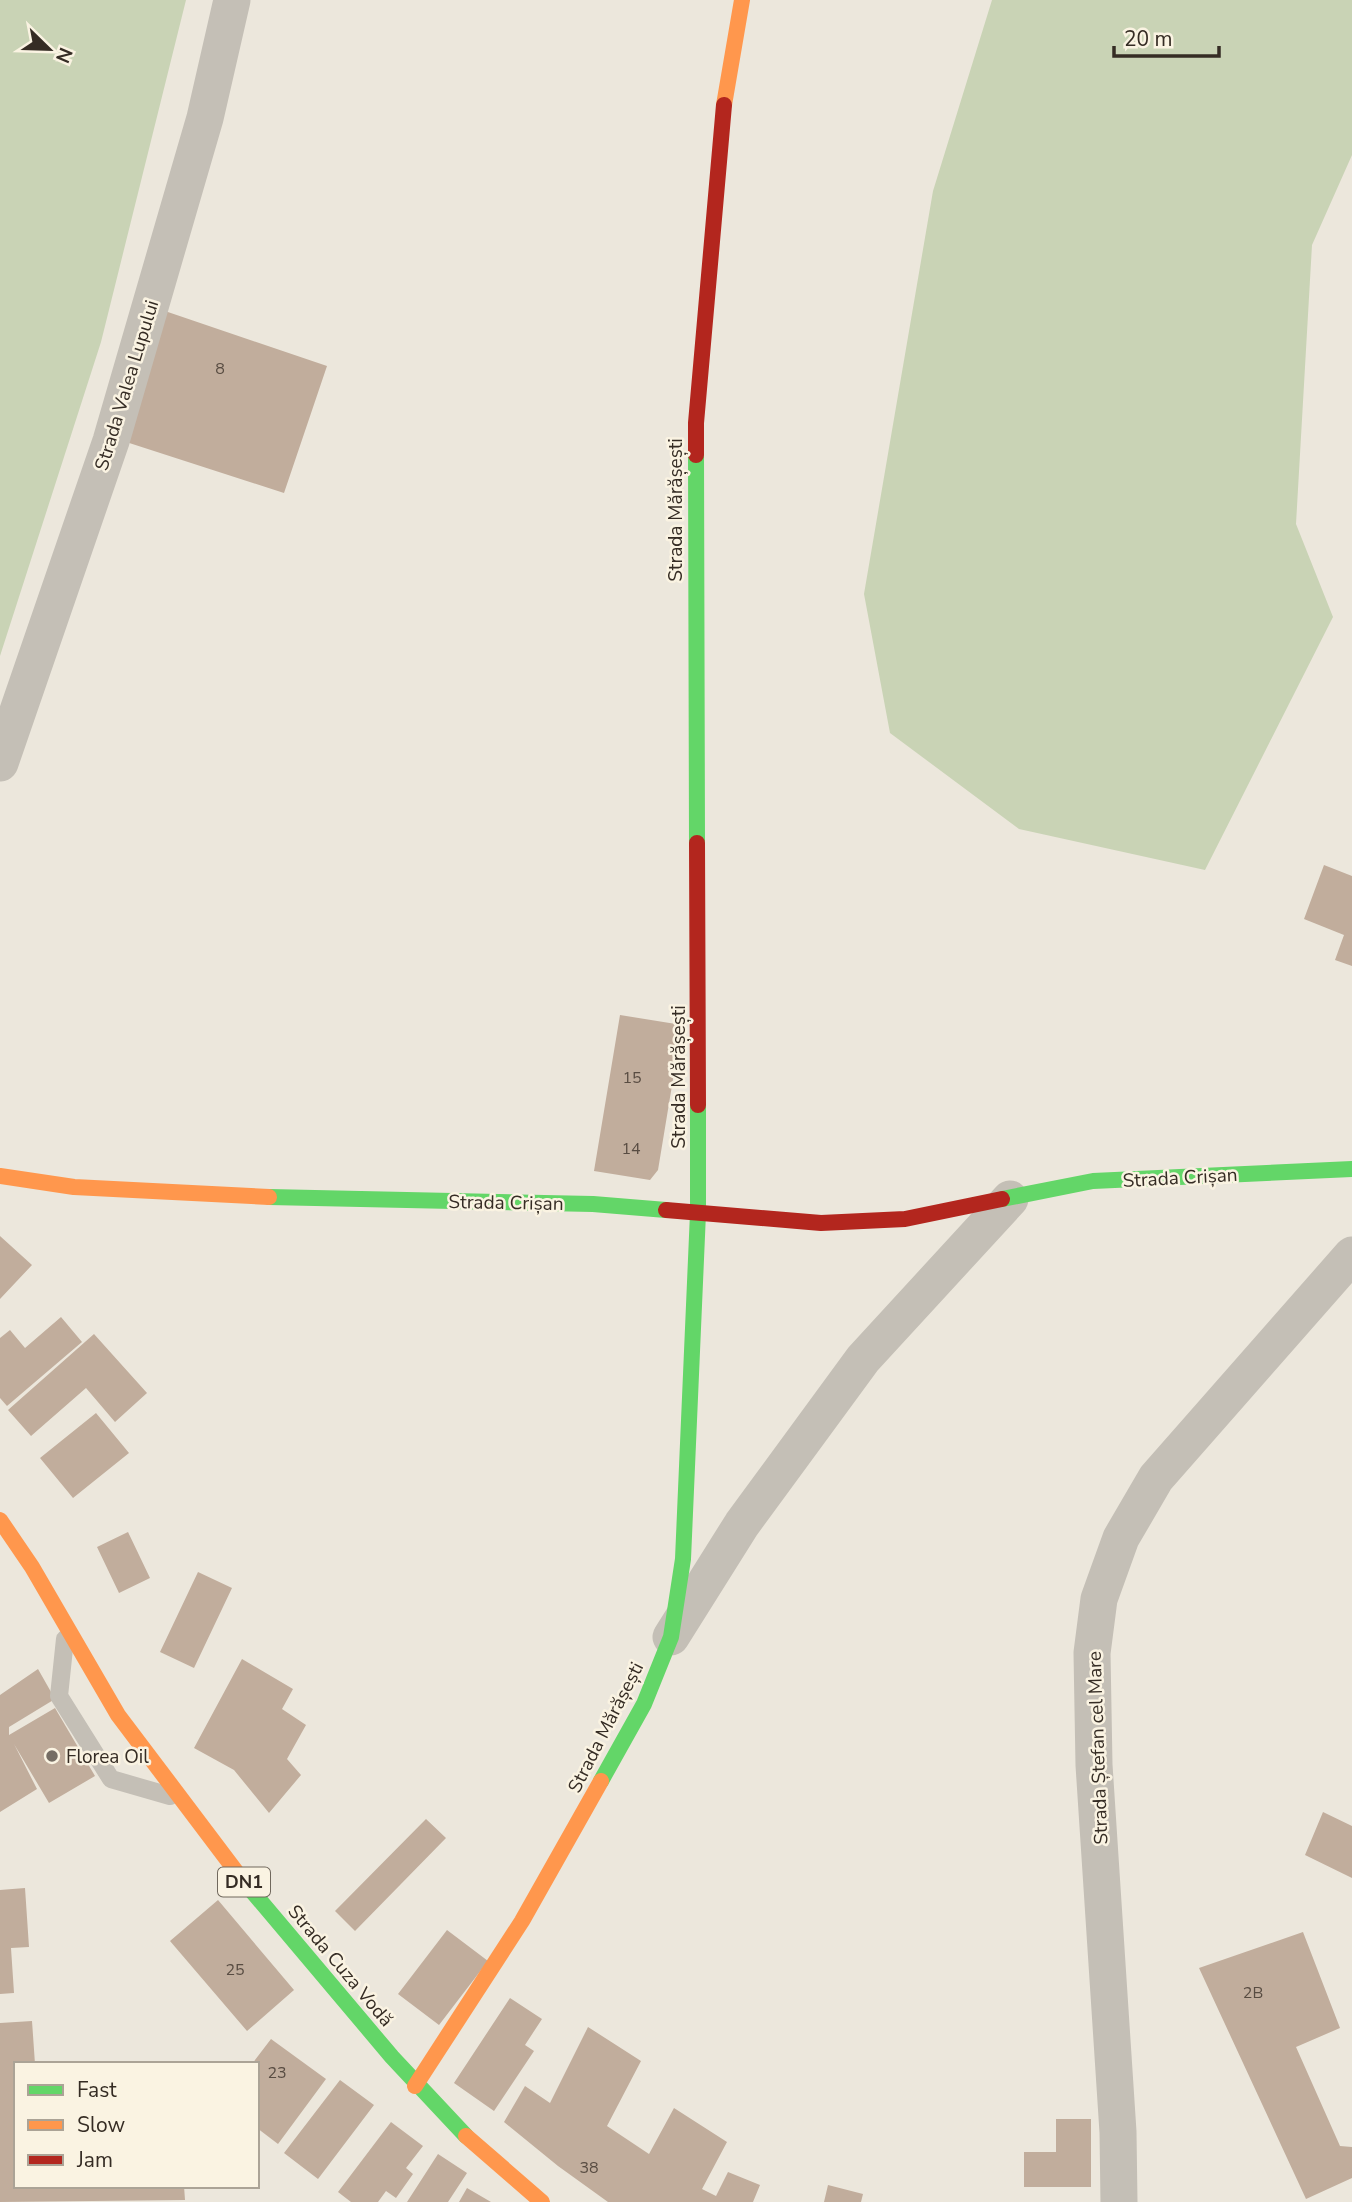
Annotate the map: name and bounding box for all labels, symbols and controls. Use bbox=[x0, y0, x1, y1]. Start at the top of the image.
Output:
north arrow bbox=[14, 14, 84, 84]
scale bar bbox=[1114, 14, 1219, 58]
text: 20 m bbox=[1124, 25, 1173, 53]
text: N bbox=[49, 44, 78, 67]
street label: Strada Valea Lupului bbox=[89, 297, 165, 474]
house number: 8 bbox=[215, 358, 225, 380]
street label: Strada Mărășești bbox=[663, 438, 689, 582]
street label: Strada Mărășești bbox=[666, 1005, 692, 1149]
house number: 15 bbox=[622, 1067, 642, 1089]
house number: 14 bbox=[621, 1138, 641, 1160]
street label: Strada Crișan bbox=[1122, 1162, 1238, 1194]
street label: Strada Crișan bbox=[448, 1189, 564, 1217]
street label: Strada Ștefan cel Mare bbox=[1082, 1651, 1114, 1845]
street label: Strada Mărășești bbox=[562, 1658, 650, 1797]
place label: Florea Oil bbox=[66, 1744, 149, 1770]
marker: Florea Oil bbox=[44, 1748, 60, 1764]
road number: DN1 bbox=[218, 1868, 270, 1896]
street label: Strada Cuza Vodă bbox=[282, 1899, 399, 2032]
house number: 25 bbox=[225, 1959, 245, 1981]
house number: 2B bbox=[1243, 1982, 1263, 2004]
legend bbox=[14, 2062, 259, 2188]
house number: 23 bbox=[267, 2062, 287, 2084]
text: Fast bbox=[77, 2076, 117, 2104]
text: Slow bbox=[77, 2111, 126, 2139]
text: Jam bbox=[76, 2146, 113, 2174]
house number: 38 bbox=[579, 2157, 599, 2179]

